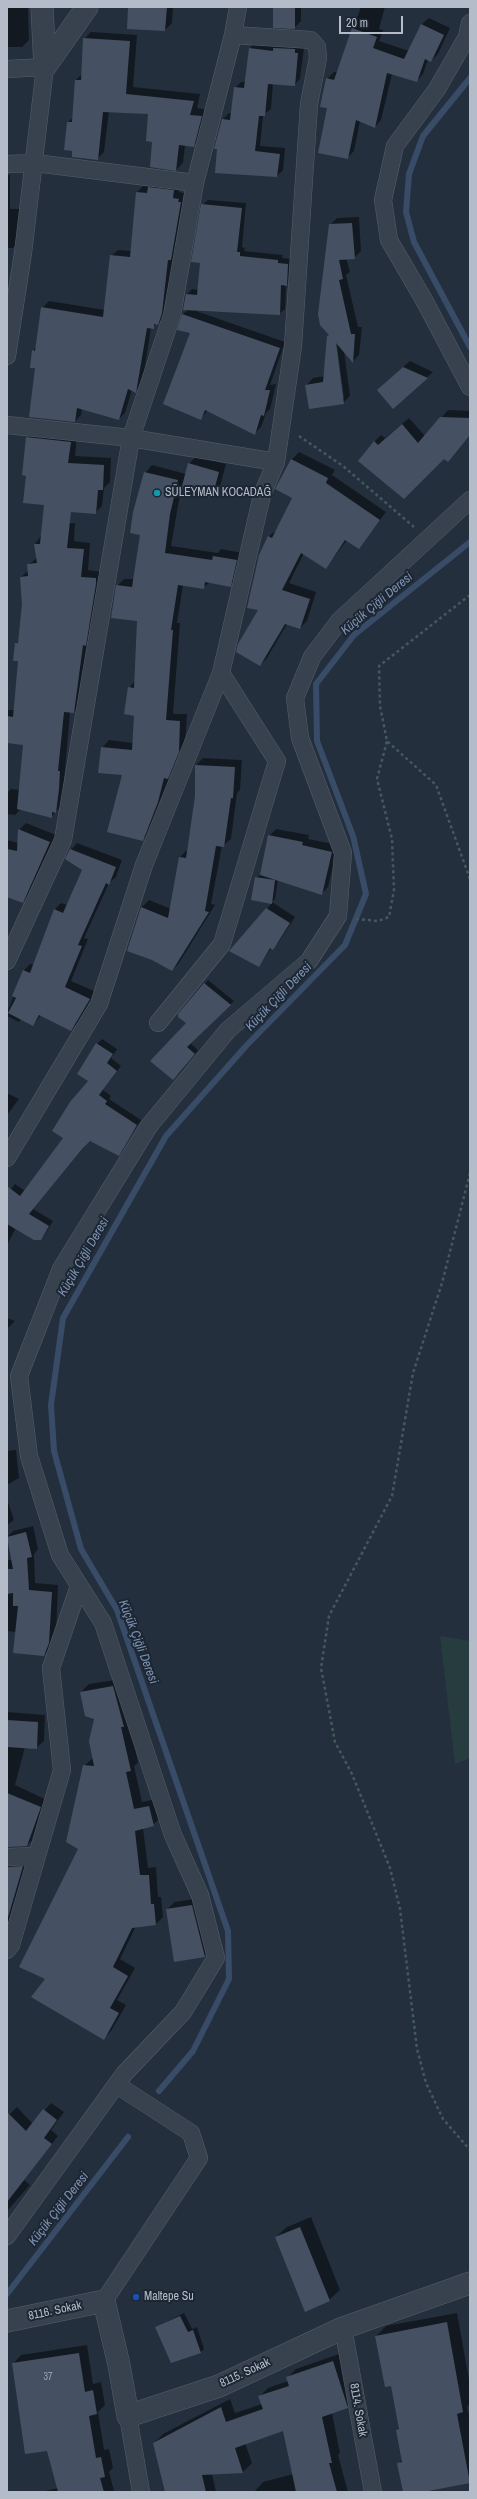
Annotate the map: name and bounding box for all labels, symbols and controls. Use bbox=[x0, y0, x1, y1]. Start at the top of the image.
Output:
scale bar bbox=[341, 8, 405, 34]
text: 20 m bbox=[346, 15, 368, 31]
place label: SÜLEYMAN KOCADAĞ bbox=[165, 486, 271, 500]
marker: SÜLEYMAN KOCADAĞ bbox=[152, 488, 162, 498]
water label: Küçük Çiğli Deresi bbox=[338, 569, 416, 639]
water label: Küçük Çiğli Deresi bbox=[243, 960, 315, 1034]
water label: Küçük Çiğli Deresi bbox=[55, 1215, 113, 1299]
water label: Küçük Çiğli Deresi bbox=[115, 1598, 161, 1686]
water label: Küçük Çiğli Deresi bbox=[25, 2169, 93, 2249]
place label: Maltepe Su bbox=[144, 2290, 194, 2304]
marker: Maltepe Su bbox=[131, 2292, 141, 2302]
street label: 8116. Sokak bbox=[27, 2298, 83, 2324]
street label: 8115. Sokak bbox=[217, 2355, 273, 2391]
house number: 37 bbox=[43, 2371, 53, 2383]
street label: 8114. Sokak bbox=[346, 2382, 370, 2438]

